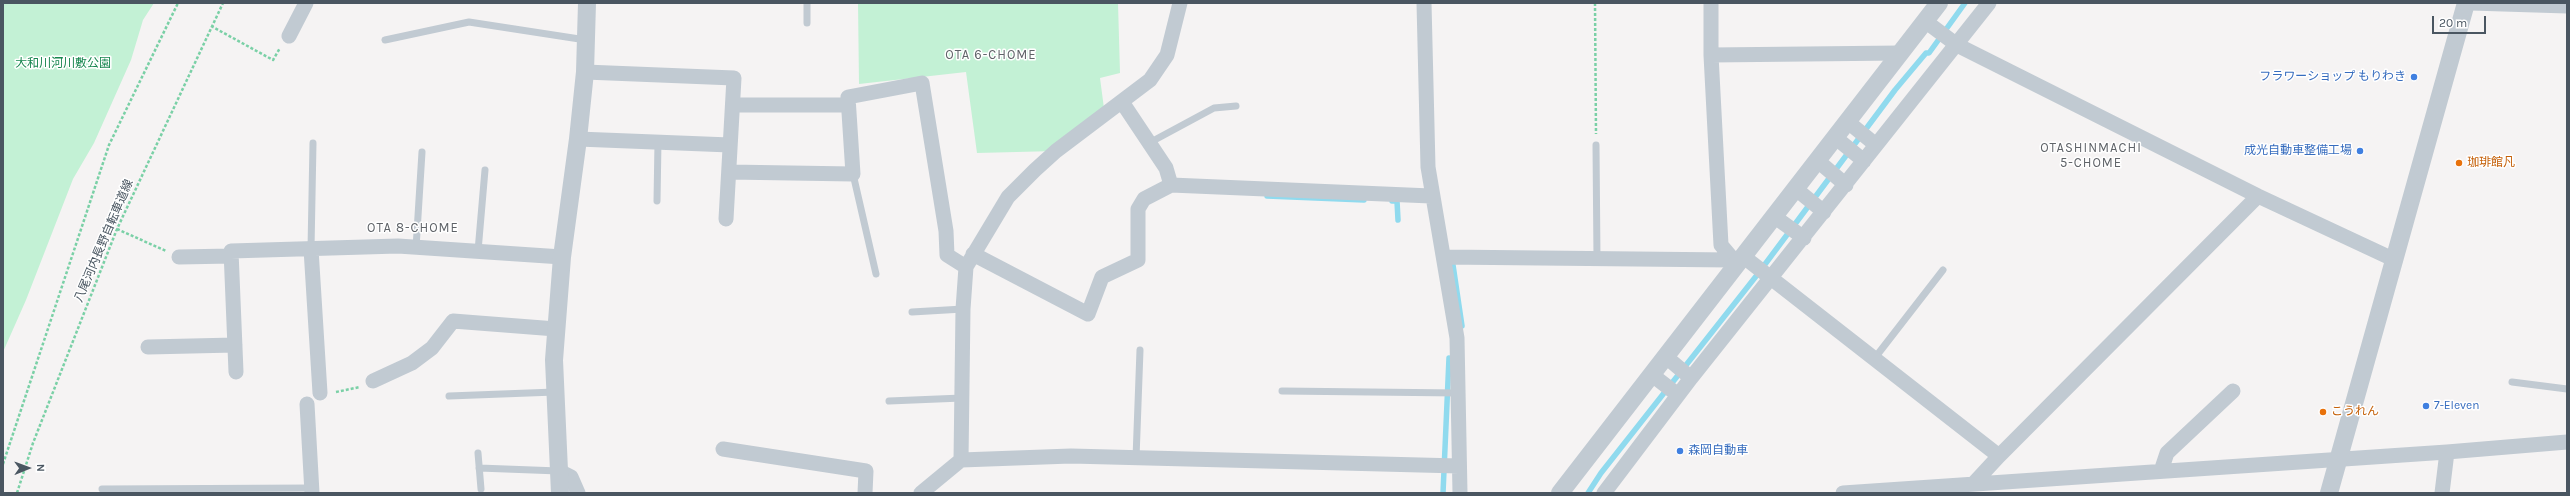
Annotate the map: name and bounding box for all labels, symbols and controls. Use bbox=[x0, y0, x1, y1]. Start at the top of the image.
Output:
scale bar bbox=[2434, 8, 2488, 34]
text: 20 m bbox=[2439, 16, 2467, 30]
district label: OTA 6-CHOME bbox=[945, 47, 1037, 63]
park label: 大和川河川敷公園 bbox=[15, 57, 111, 71]
place label: フラワーショップ もりわき bbox=[2259, 70, 2406, 84]
marker: フラワーショップ もりわき bbox=[2409, 72, 2419, 82]
district label: OTASHINMACHI 5-CHOME bbox=[2040, 140, 2142, 171]
place label: 成光自動車整備工場 bbox=[2244, 144, 2352, 158]
marker: 成光自動車整備工場 bbox=[2355, 146, 2365, 156]
place label: 珈琲館凡 bbox=[2467, 156, 2515, 170]
marker: 珈琲館凡 bbox=[2454, 158, 2464, 168]
street label: 八尾河内長野自転車道線 bbox=[72, 177, 136, 305]
district label: OTA 8-CHOME bbox=[367, 220, 459, 236]
place label: 7-Eleven bbox=[2434, 399, 2480, 413]
marker: 7-Eleven bbox=[2421, 401, 2431, 411]
place label: こうれん bbox=[2331, 405, 2379, 419]
marker: こうれん bbox=[2318, 407, 2328, 417]
place label: 森岡自動車 bbox=[1688, 444, 1748, 458]
marker: 森岡自動車 bbox=[1675, 446, 1685, 456]
north arrow bbox=[8, 448, 48, 488]
text: N bbox=[34, 464, 47, 472]

